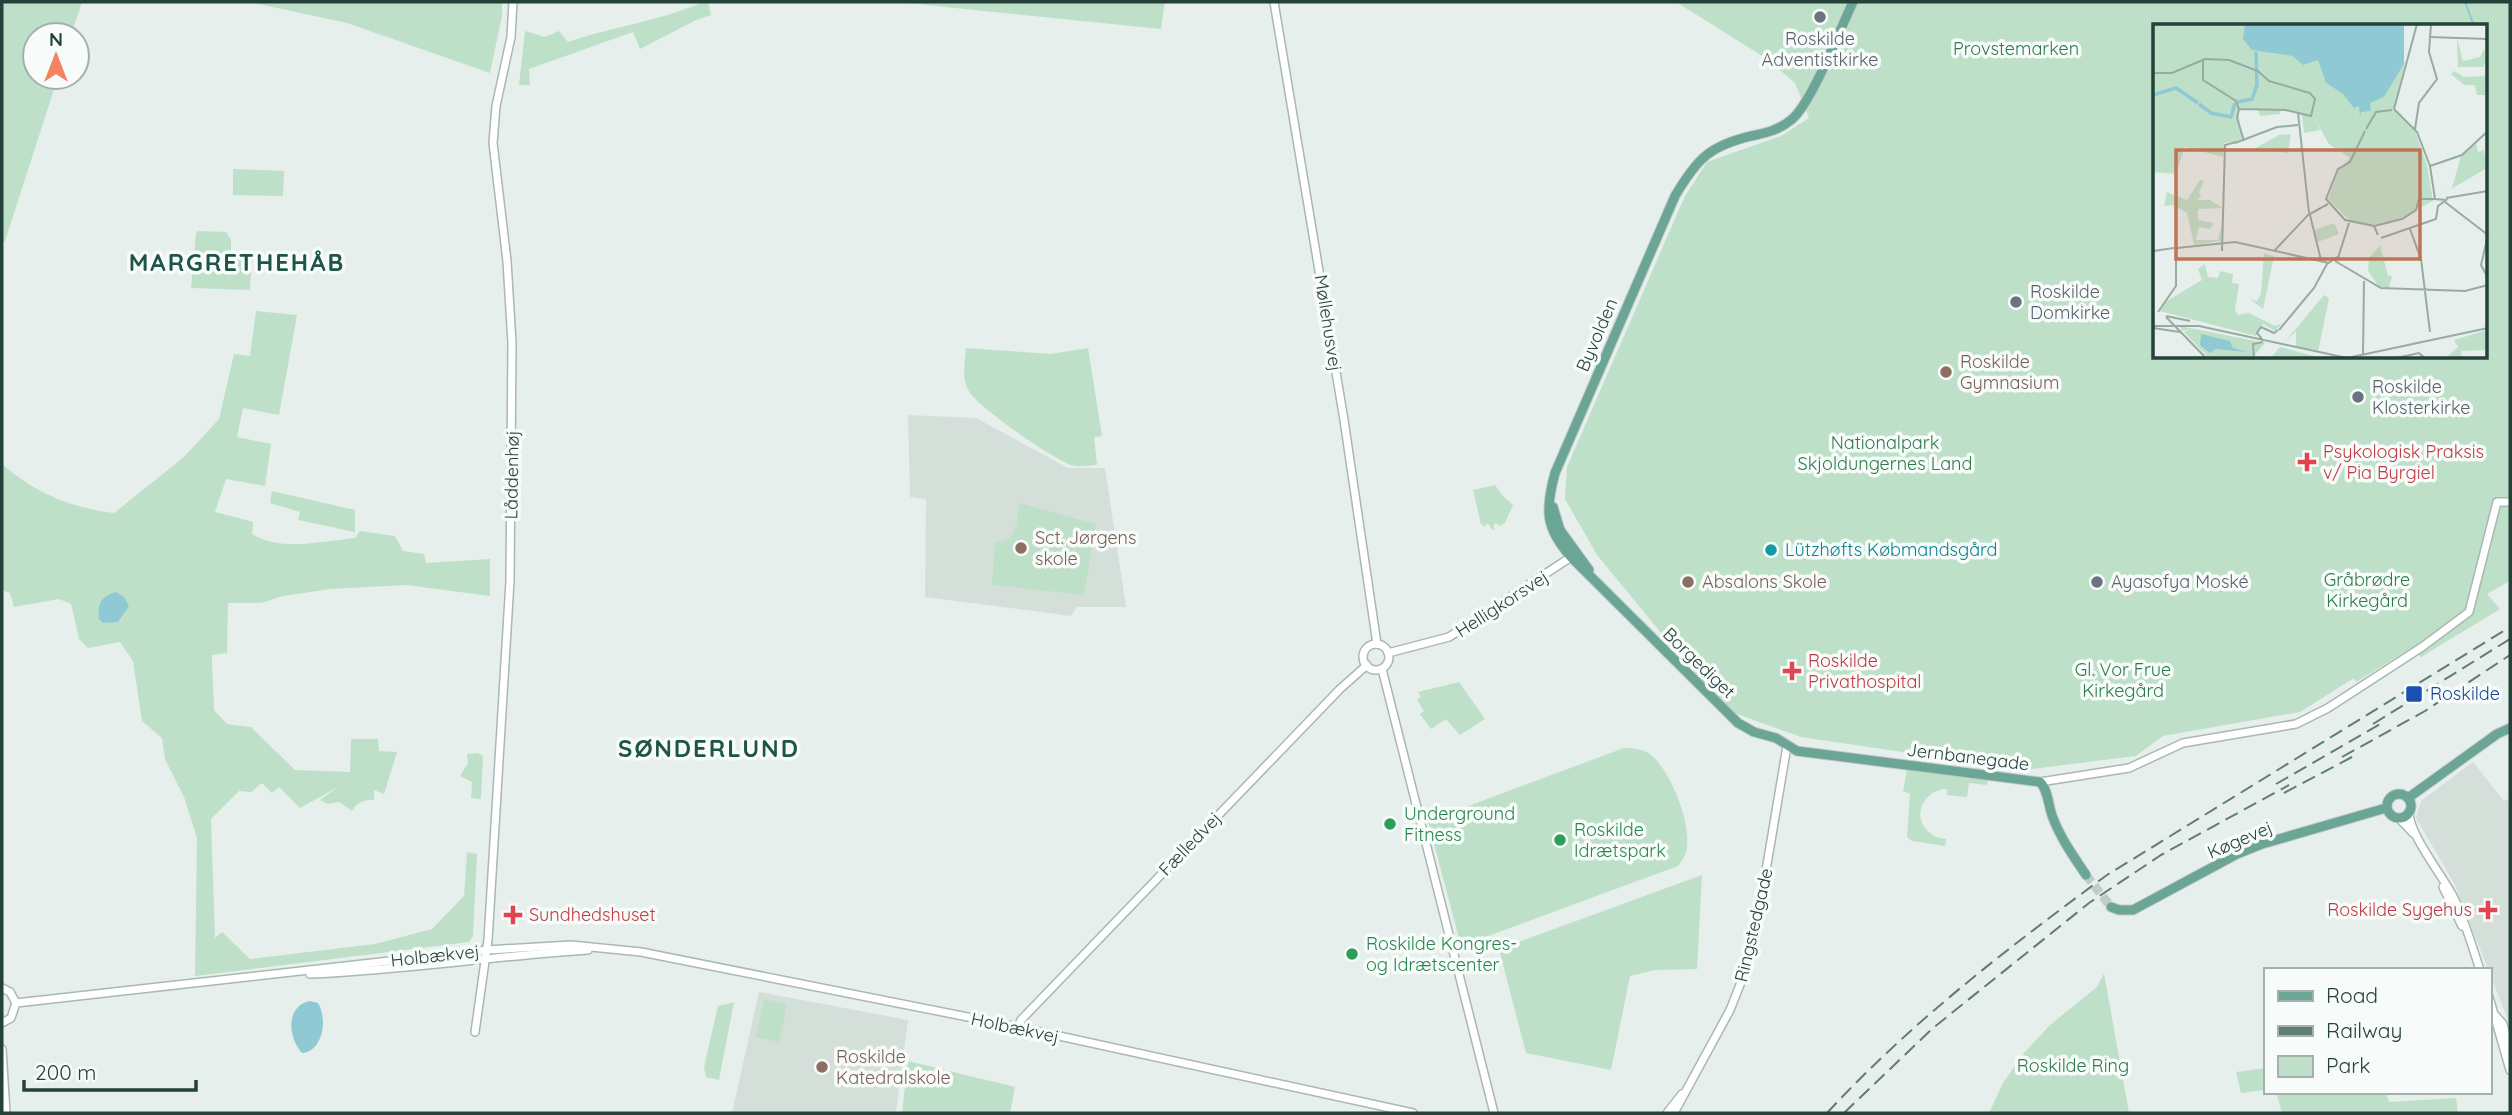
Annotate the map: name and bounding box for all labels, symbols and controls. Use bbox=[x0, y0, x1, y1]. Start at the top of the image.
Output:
marker: Roskilde Adventistkirke bbox=[1812, 9, 1828, 25]
north arrow bbox=[21, 21, 91, 91]
inset map bbox=[2153, 24, 2488, 359]
text: N bbox=[49, 27, 63, 51]
place label: Roskilde Adventistkirke bbox=[1762, 27, 1878, 71]
park label: Provstemarken bbox=[1953, 37, 2079, 60]
district label: MARGRETHEHÅB bbox=[129, 247, 345, 277]
street label: Møllehusvej bbox=[1310, 273, 1347, 373]
place label: Roskilde Domkirke bbox=[2030, 280, 2110, 324]
marker: Roskilde Domkirke bbox=[2008, 294, 2024, 310]
street label: Byvolden bbox=[1571, 295, 1622, 375]
place label: Roskilde Gymnasium bbox=[1960, 350, 2059, 394]
marker: Roskilde Gymnasium bbox=[1938, 364, 1954, 380]
place label: Roskilde Klosterkirke bbox=[2372, 375, 2470, 419]
marker: Roskilde Klosterkirke bbox=[2350, 389, 2366, 405]
street label: Låddenhøj bbox=[499, 430, 524, 520]
park label: Nationalpark Skjoldungernes Land bbox=[1798, 431, 1972, 475]
place label: Psykologisk Praksis v/ Pia Byrgiel bbox=[2323, 440, 2484, 484]
marker: Psykologisk Praksis v/ Pia Byrgiel bbox=[2297, 452, 2317, 472]
place label: Sct. Jørgens skole bbox=[1035, 526, 1136, 570]
place label: Lützhøfts Købmandsgård bbox=[1785, 538, 1998, 561]
marker: Sct. Jørgens skole bbox=[1013, 540, 1029, 556]
marker: Lützhøfts Købmandsgård bbox=[1763, 542, 1779, 558]
street label: Helligkorsvej bbox=[1451, 565, 1553, 642]
park label: Gråbrødre Kirkegård bbox=[2324, 568, 2410, 612]
place label: Absalons Skole bbox=[1702, 570, 1827, 593]
place label: Ayasofya Moské bbox=[2111, 570, 2249, 593]
marker: Absalons Skole bbox=[1680, 574, 1696, 590]
marker: Ayasofya Moské bbox=[2089, 574, 2105, 590]
street label: Borgediget bbox=[1658, 622, 1740, 703]
place label: Roskilde Privathospital bbox=[1808, 649, 1921, 693]
park label: Gl. Vor Frue Kirkegård bbox=[2075, 658, 2171, 702]
marker: Roskilde Privathospital bbox=[1782, 661, 1802, 681]
place label: Roskilde bbox=[2430, 682, 2500, 705]
marker: Roskilde bbox=[2404, 684, 2424, 704]
district label: SØNDERLUND bbox=[618, 733, 800, 763]
street label: Jernbanegade bbox=[1906, 738, 2031, 775]
place label: Underground Fitness bbox=[1404, 802, 1515, 846]
street label: Fælledvej bbox=[1154, 807, 1226, 880]
marker: Underground Fitness bbox=[1382, 816, 1398, 832]
street label: Køgevej bbox=[2204, 816, 2276, 863]
place label: Roskilde Idrætspark bbox=[1574, 818, 1666, 862]
marker: Roskilde Idrætspark bbox=[1552, 832, 1568, 848]
street label: Ringstedgade bbox=[1729, 866, 1778, 984]
place label: Roskilde Sygehus bbox=[2327, 898, 2472, 921]
marker: Roskilde Sygehus bbox=[2478, 900, 2498, 920]
place label: Sundhedshuset bbox=[529, 903, 656, 926]
marker: Sundhedshuset bbox=[503, 905, 523, 925]
place label: Roskilde Kongres- og Idrætscenter bbox=[1366, 932, 1517, 976]
street label: Holbækvej bbox=[389, 939, 481, 972]
marker: Roskilde Kongres- og Idrætscenter bbox=[1344, 946, 1360, 962]
legend bbox=[2264, 968, 2491, 1094]
text: Road bbox=[2326, 982, 2378, 1008]
street label: Holbækvej bbox=[969, 1007, 1061, 1048]
text: Railway bbox=[2326, 1017, 2402, 1043]
place label: Roskilde Katedralskole bbox=[836, 1045, 951, 1089]
scale bar bbox=[24, 1048, 196, 1092]
text: Park bbox=[2326, 1052, 2370, 1078]
park label: Roskilde Ring bbox=[2017, 1054, 2129, 1077]
text: 200 m bbox=[35, 1059, 97, 1085]
marker: Roskilde Katedralskole bbox=[814, 1059, 830, 1075]

